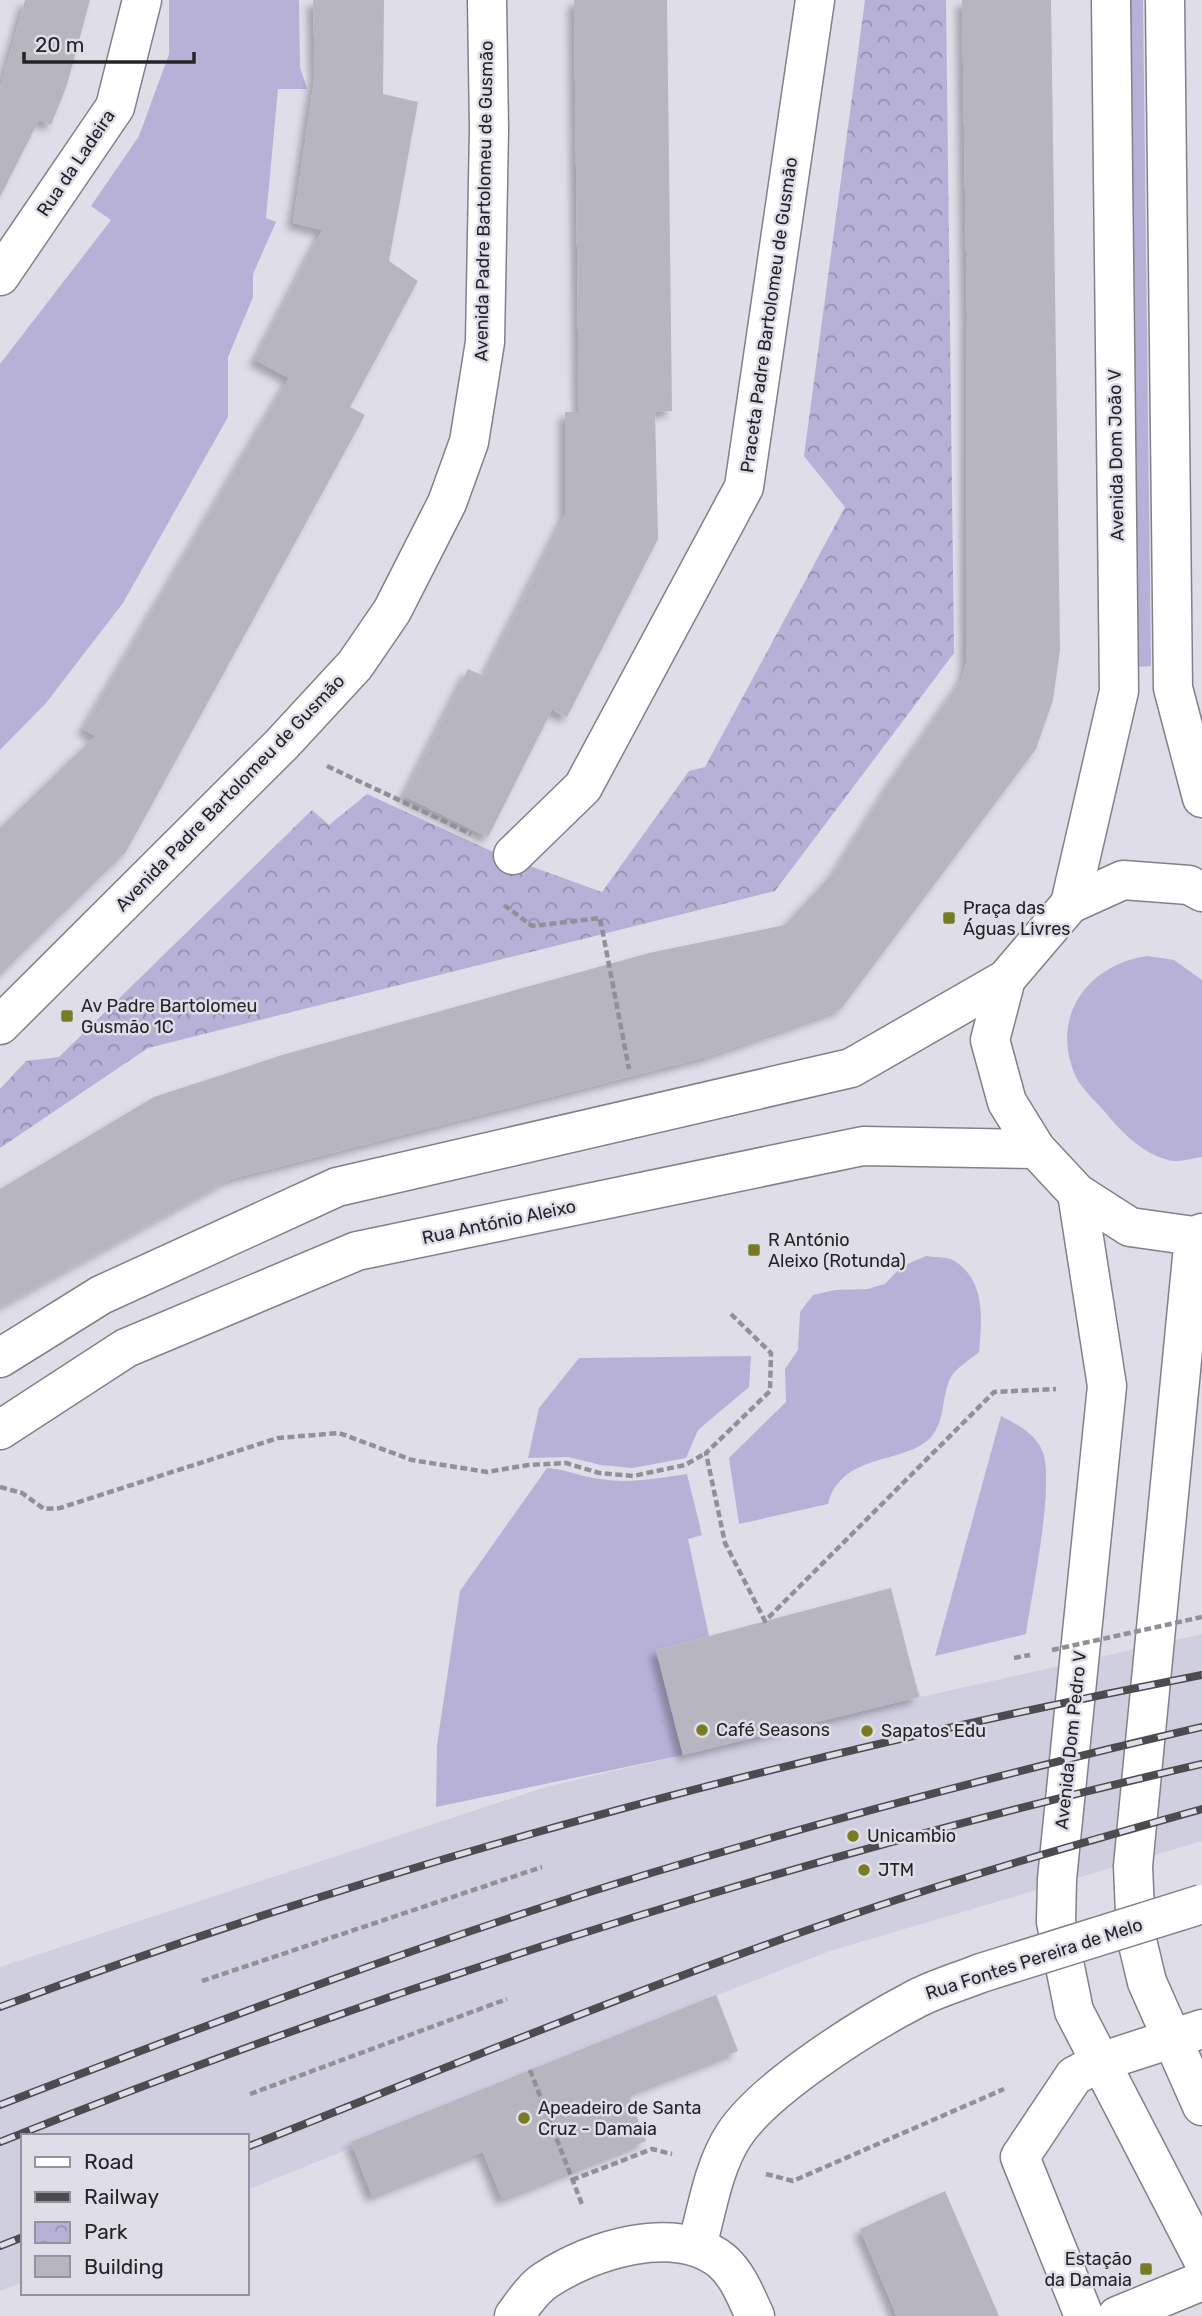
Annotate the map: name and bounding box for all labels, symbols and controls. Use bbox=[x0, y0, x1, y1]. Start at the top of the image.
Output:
scale bar bbox=[24, 21, 194, 65]
text: 20 m bbox=[35, 32, 84, 57]
street label: Avenida Padre Bartolomeu de Gusmão bbox=[470, 40, 498, 362]
street label: Rua da Ladeira bbox=[32, 106, 120, 220]
street label: Praceta Padre Bartolomeu de Gusmão bbox=[736, 156, 802, 474]
street label: Avenida Dom João V bbox=[1103, 368, 1129, 541]
street label: Avenida Padre Bartolomeu de Gusmão bbox=[111, 670, 349, 916]
place label: Praça das Águas Livres bbox=[963, 897, 1070, 940]
marker: Praça das Águas Livres bbox=[941, 910, 957, 926]
place label: Av Padre Bartolomeu Gusmão 1C bbox=[81, 995, 257, 1038]
marker: Av Padre Bartolomeu Gusmão 1C bbox=[59, 1008, 75, 1024]
street label: Rua António Aleixo bbox=[420, 1195, 578, 1249]
place label: R António Aleixo (Rotunda) bbox=[768, 1229, 906, 1272]
marker: R António Aleixo (Rotunda) bbox=[746, 1242, 762, 1258]
street label: Avenida Dom Pedro V bbox=[1051, 1649, 1091, 1830]
place label: Café Seasons bbox=[716, 1719, 830, 1741]
place label: Sapatos Edu bbox=[881, 1720, 986, 1742]
marker: Café Seasons bbox=[694, 1722, 710, 1738]
marker: Sapatos Edu bbox=[859, 1723, 875, 1739]
place label: Unicambio bbox=[867, 1825, 956, 1847]
marker: Unicambio bbox=[845, 1828, 861, 1844]
place label: JTM bbox=[878, 1859, 914, 1881]
marker: JTM bbox=[856, 1862, 872, 1878]
street label: Rua Fontes Pereira de Melo bbox=[923, 1913, 1145, 2005]
place label: Apeadeiro de Santa Cruz - Damaia bbox=[538, 2097, 701, 2140]
marker: Apeadeiro de Santa Cruz - Damaia bbox=[516, 2110, 532, 2126]
legend bbox=[21, 2134, 248, 2295]
text: Road bbox=[84, 2149, 134, 2174]
text: Railway bbox=[84, 2184, 159, 2209]
text: Park bbox=[84, 2219, 128, 2244]
place label: Estação da Damaia bbox=[1044, 2248, 1132, 2291]
text: Building bbox=[84, 2254, 164, 2279]
marker: Estação da Damaia bbox=[1138, 2261, 1154, 2277]

